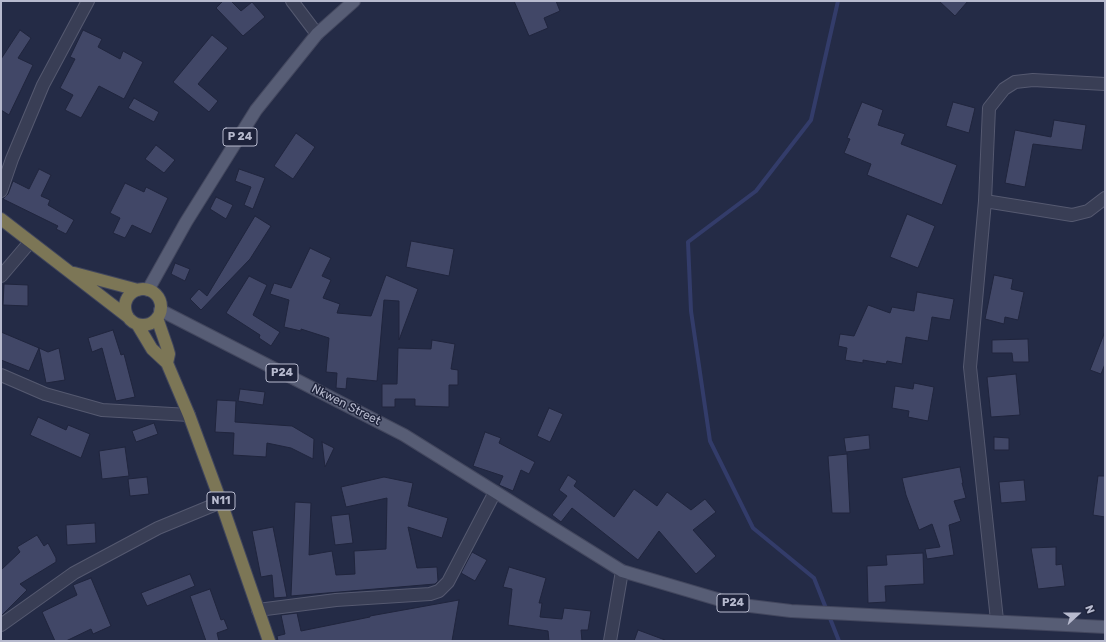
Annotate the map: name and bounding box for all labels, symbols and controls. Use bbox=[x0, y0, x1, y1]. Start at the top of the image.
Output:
road number: P 24 bbox=[223, 128, 257, 146]
road number: P24 bbox=[266, 364, 298, 382]
street label: Nkwen Street bbox=[309, 381, 383, 429]
road number: N11 bbox=[207, 492, 235, 510]
road number: P24 bbox=[717, 594, 749, 612]
north arrow bbox=[1058, 594, 1098, 634]
text: N bbox=[1082, 603, 1097, 616]

